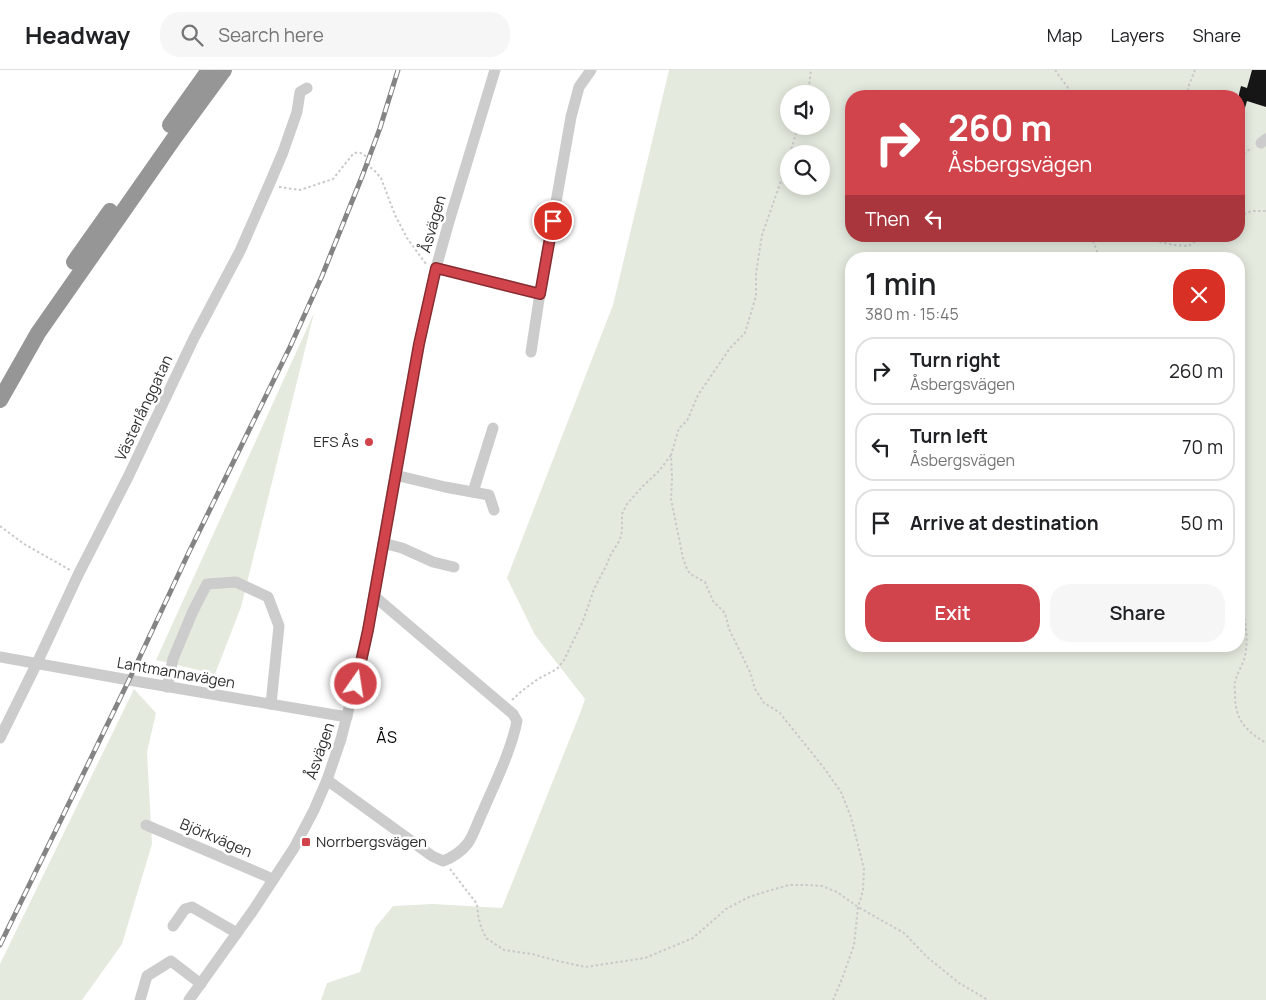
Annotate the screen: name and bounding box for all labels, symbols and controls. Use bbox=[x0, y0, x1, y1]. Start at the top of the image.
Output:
search box bbox=[160, 12, 510, 57]
text: Headway bbox=[25, 18, 130, 51]
icon: search bbox=[178, 21, 206, 49]
text: Search here bbox=[218, 22, 324, 48]
text: Map bbox=[1047, 23, 1082, 47]
text: Layers bbox=[1110, 23, 1164, 47]
text: Share bbox=[1192, 23, 1241, 47]
map controls bbox=[780, 85, 830, 195]
button: sound bbox=[780, 85, 830, 135]
text: 260 m bbox=[948, 104, 1052, 152]
icon: right bbox=[865, 110, 930, 175]
button: search bbox=[780, 145, 830, 195]
text: Åsbergsvägen bbox=[948, 149, 1092, 179]
street label: Åsvägen bbox=[414, 193, 451, 255]
pin bbox=[532, 200, 574, 242]
icon: left bbox=[920, 205, 948, 233]
text: Then bbox=[865, 206, 910, 232]
icon: arrive bbox=[539, 207, 567, 235]
text: 1 min bbox=[865, 263, 937, 304]
button: close bbox=[1173, 269, 1225, 321]
text: 380 m · 15:45 bbox=[865, 303, 959, 325]
text: Turn right bbox=[910, 347, 1000, 373]
street label: Västerlånggatan bbox=[110, 351, 177, 464]
icon: right bbox=[867, 357, 895, 385]
text: 260 m bbox=[1169, 358, 1223, 384]
text: Åsbergsvägen bbox=[910, 373, 1015, 395]
text: Turn left bbox=[910, 423, 988, 449]
place label: EFS Ås bbox=[313, 431, 359, 452]
icon: left bbox=[867, 433, 895, 461]
text: 70 m bbox=[1182, 434, 1223, 460]
marker: EFS Ås bbox=[363, 436, 375, 448]
text: Åsbergsvägen bbox=[910, 449, 1015, 471]
icon: arrive bbox=[867, 509, 895, 537]
text: Arrive at destination bbox=[910, 510, 1099, 536]
text: 50 m bbox=[1181, 510, 1223, 536]
button: Exit bbox=[865, 584, 1040, 642]
button: Share bbox=[1050, 584, 1225, 642]
street label: Lantmannavägen bbox=[115, 652, 237, 693]
position arrow bbox=[329, 657, 381, 709]
street label: Åsvägen bbox=[300, 719, 339, 782]
district label: ÅS bbox=[376, 726, 398, 748]
street label: Björkvägen bbox=[177, 813, 256, 862]
place label: Norrbergsvägen bbox=[316, 831, 427, 852]
marker: Norrbergsvägen bbox=[300, 836, 312, 848]

